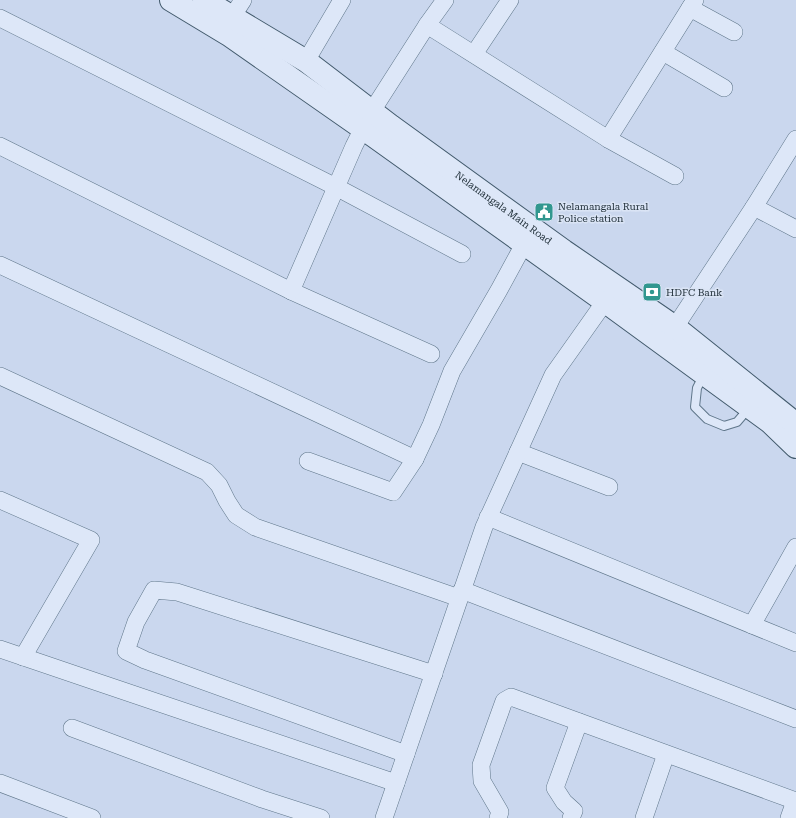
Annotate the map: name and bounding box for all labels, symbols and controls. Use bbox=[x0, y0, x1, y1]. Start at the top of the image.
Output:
street label: Nelamangala Main Road bbox=[453, 169, 555, 246]
public building icon: Nelamangala Rural Police station bbox=[533, 201, 555, 223]
place label: Nelamangala Rural Police station bbox=[558, 201, 648, 224]
bank icon: HDFC Bank bbox=[641, 281, 663, 303]
place label: HDFC Bank bbox=[666, 287, 723, 298]

